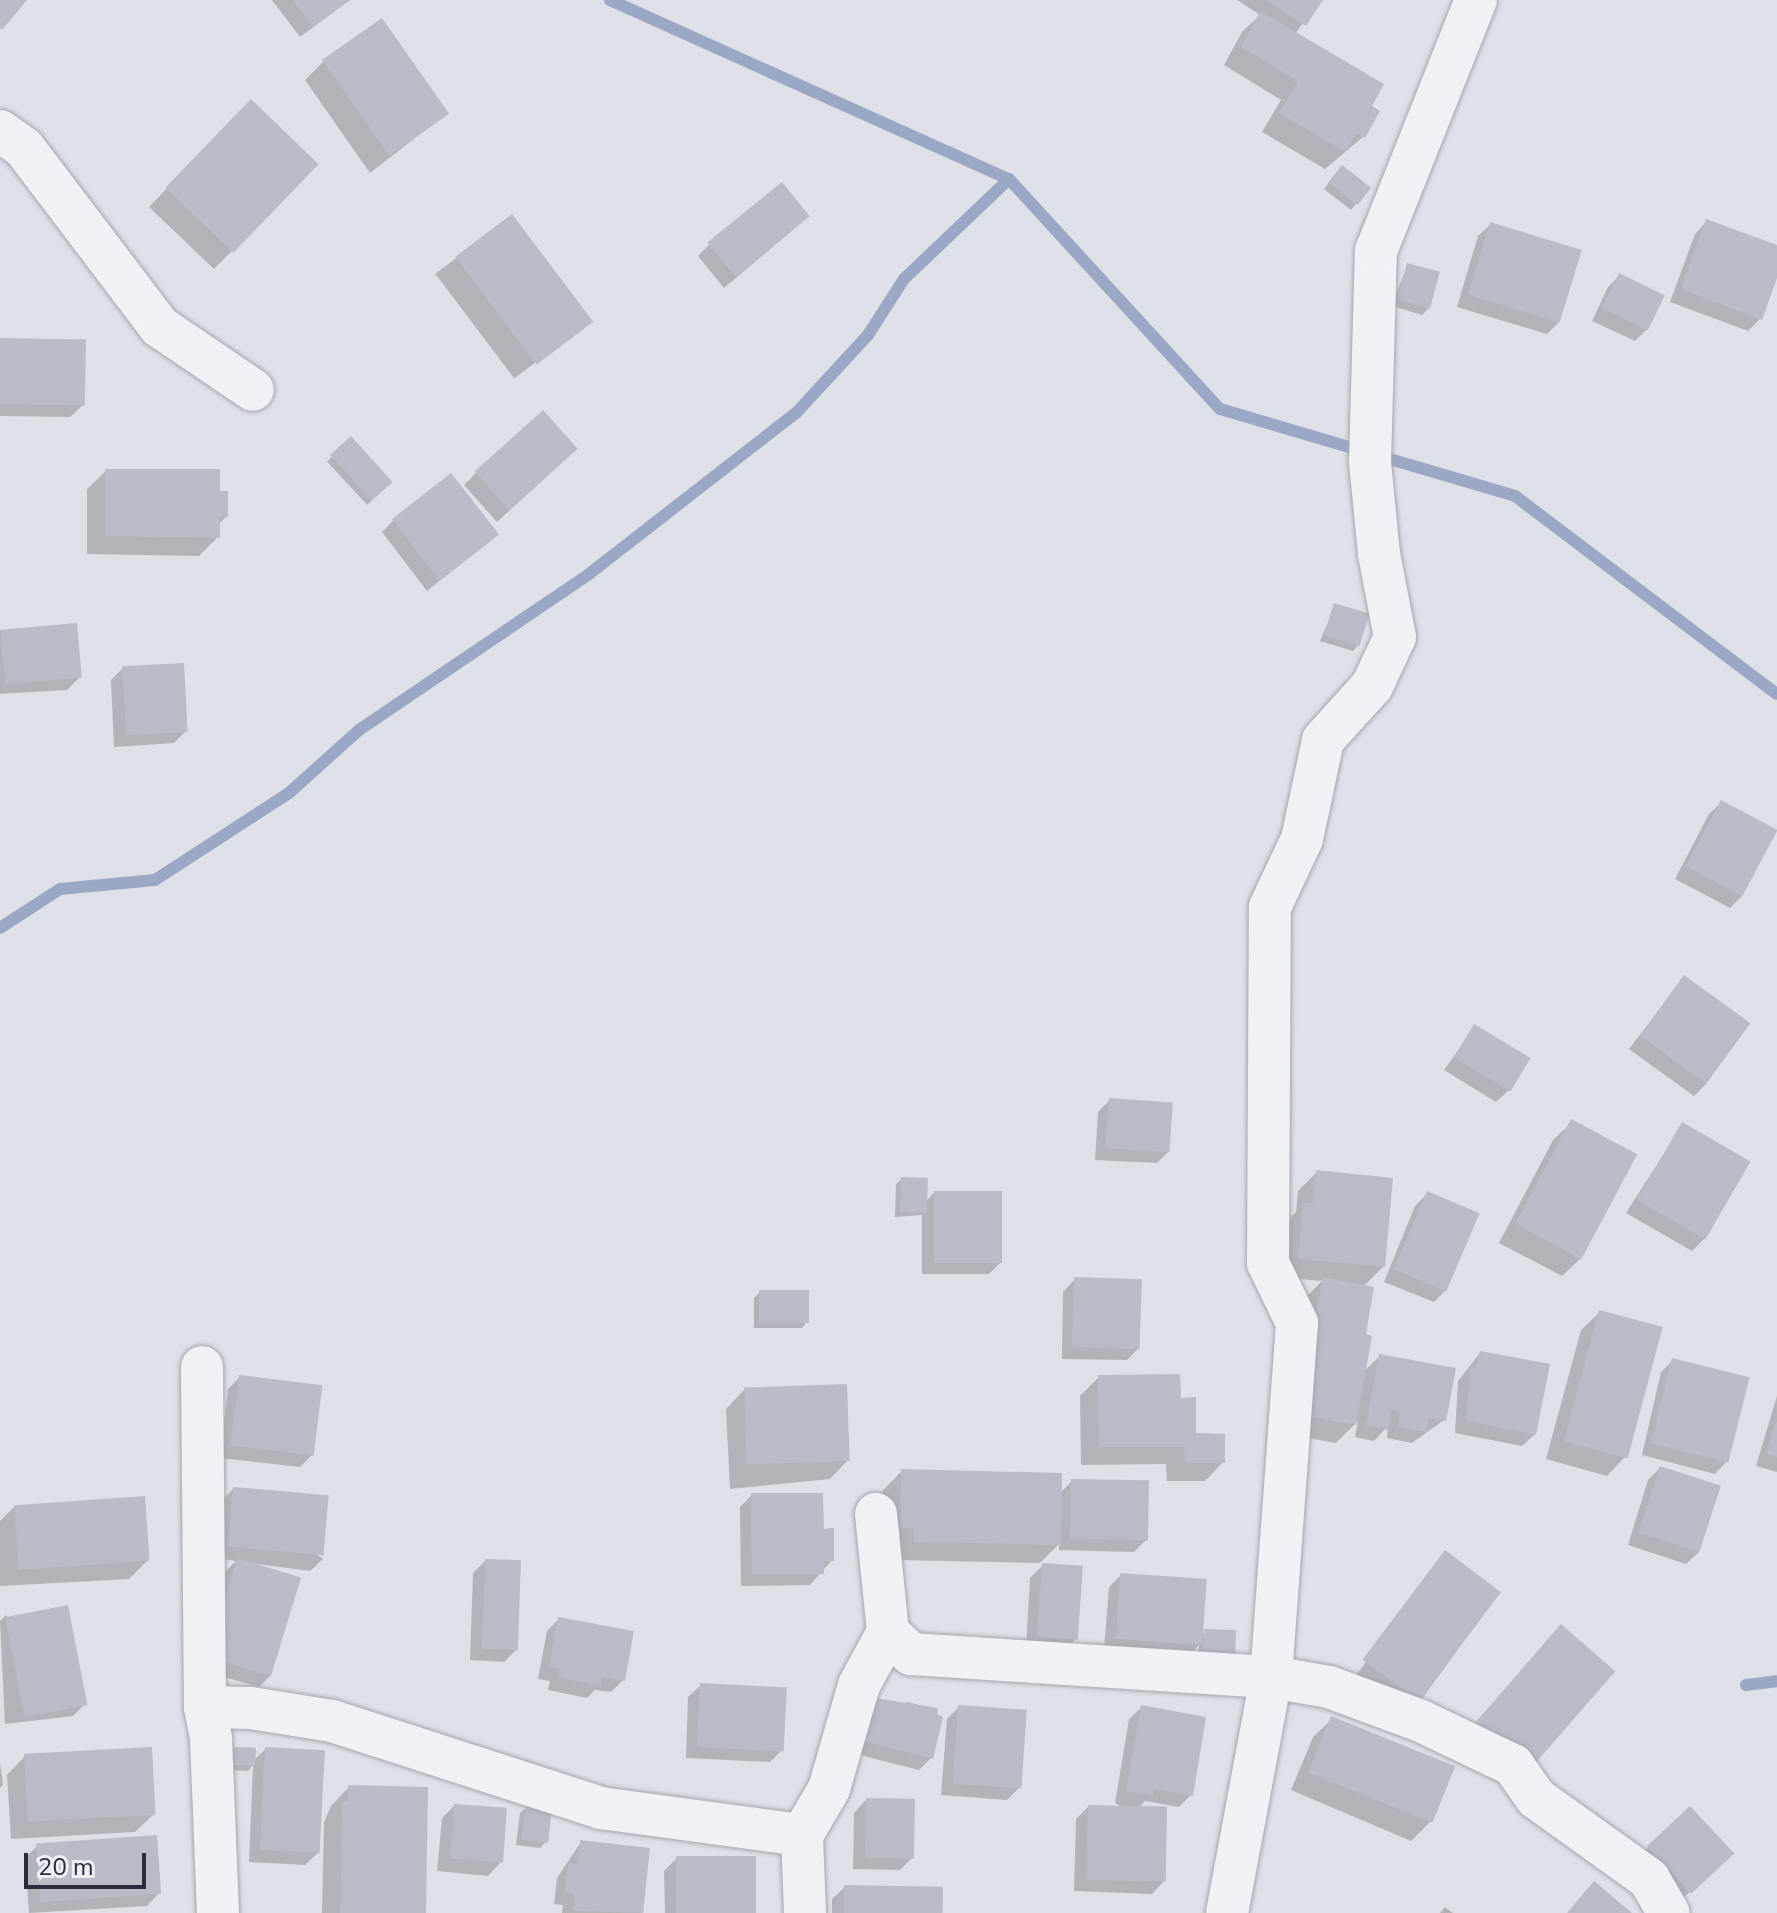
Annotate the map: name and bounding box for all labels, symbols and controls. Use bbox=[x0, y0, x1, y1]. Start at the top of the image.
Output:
scale bar bbox=[28, 1837, 150, 1887]
text: 20 m bbox=[38, 1851, 94, 1883]

